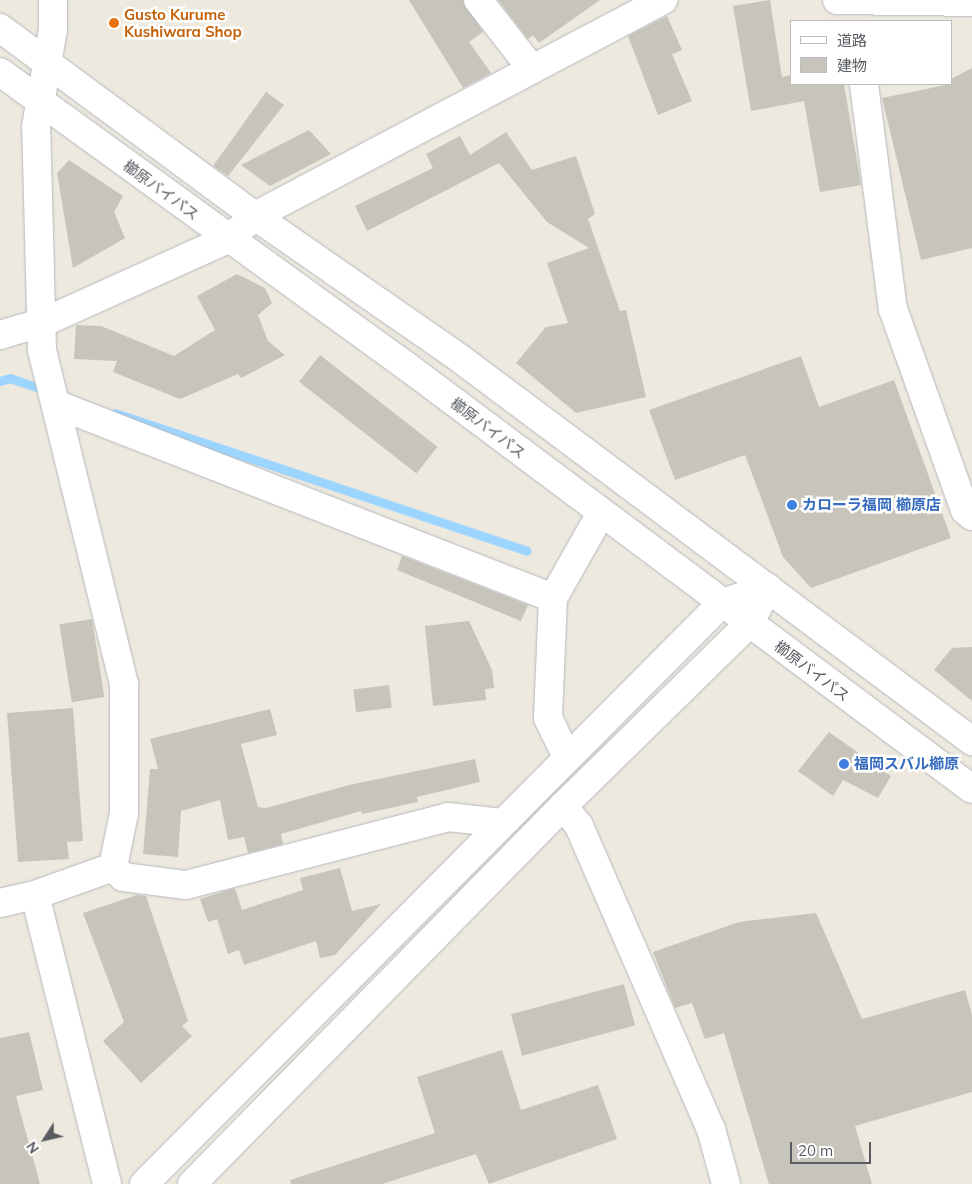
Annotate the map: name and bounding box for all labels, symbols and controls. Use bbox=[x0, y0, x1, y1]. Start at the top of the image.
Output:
place label: Gusto Kurume Kushiwara Shop bbox=[124, 5, 242, 40]
marker: Gusto Kurume Kushiwara Shop bbox=[108, 17, 120, 29]
legend bbox=[790, 20, 952, 85]
text: 道路 bbox=[837, 31, 867, 50]
text: 建物 bbox=[837, 56, 867, 75]
street label: 櫛原バイパス bbox=[119, 156, 203, 224]
street label: 櫛原バイパス bbox=[447, 394, 529, 462]
place label: カローラ福岡 櫛原店 bbox=[802, 496, 941, 514]
marker: カローラ福岡 櫛原店 bbox=[786, 499, 798, 511]
street label: 櫛原バイパス bbox=[771, 637, 853, 705]
place label: 福岡スバル櫛原 bbox=[854, 755, 959, 773]
marker: 福岡スバル櫛原 bbox=[838, 758, 850, 770]
north arrow bbox=[20, 1114, 70, 1164]
scale bar bbox=[792, 1132, 873, 1164]
text: N bbox=[22, 1138, 43, 1157]
text: 20 m bbox=[798, 1141, 833, 1160]

